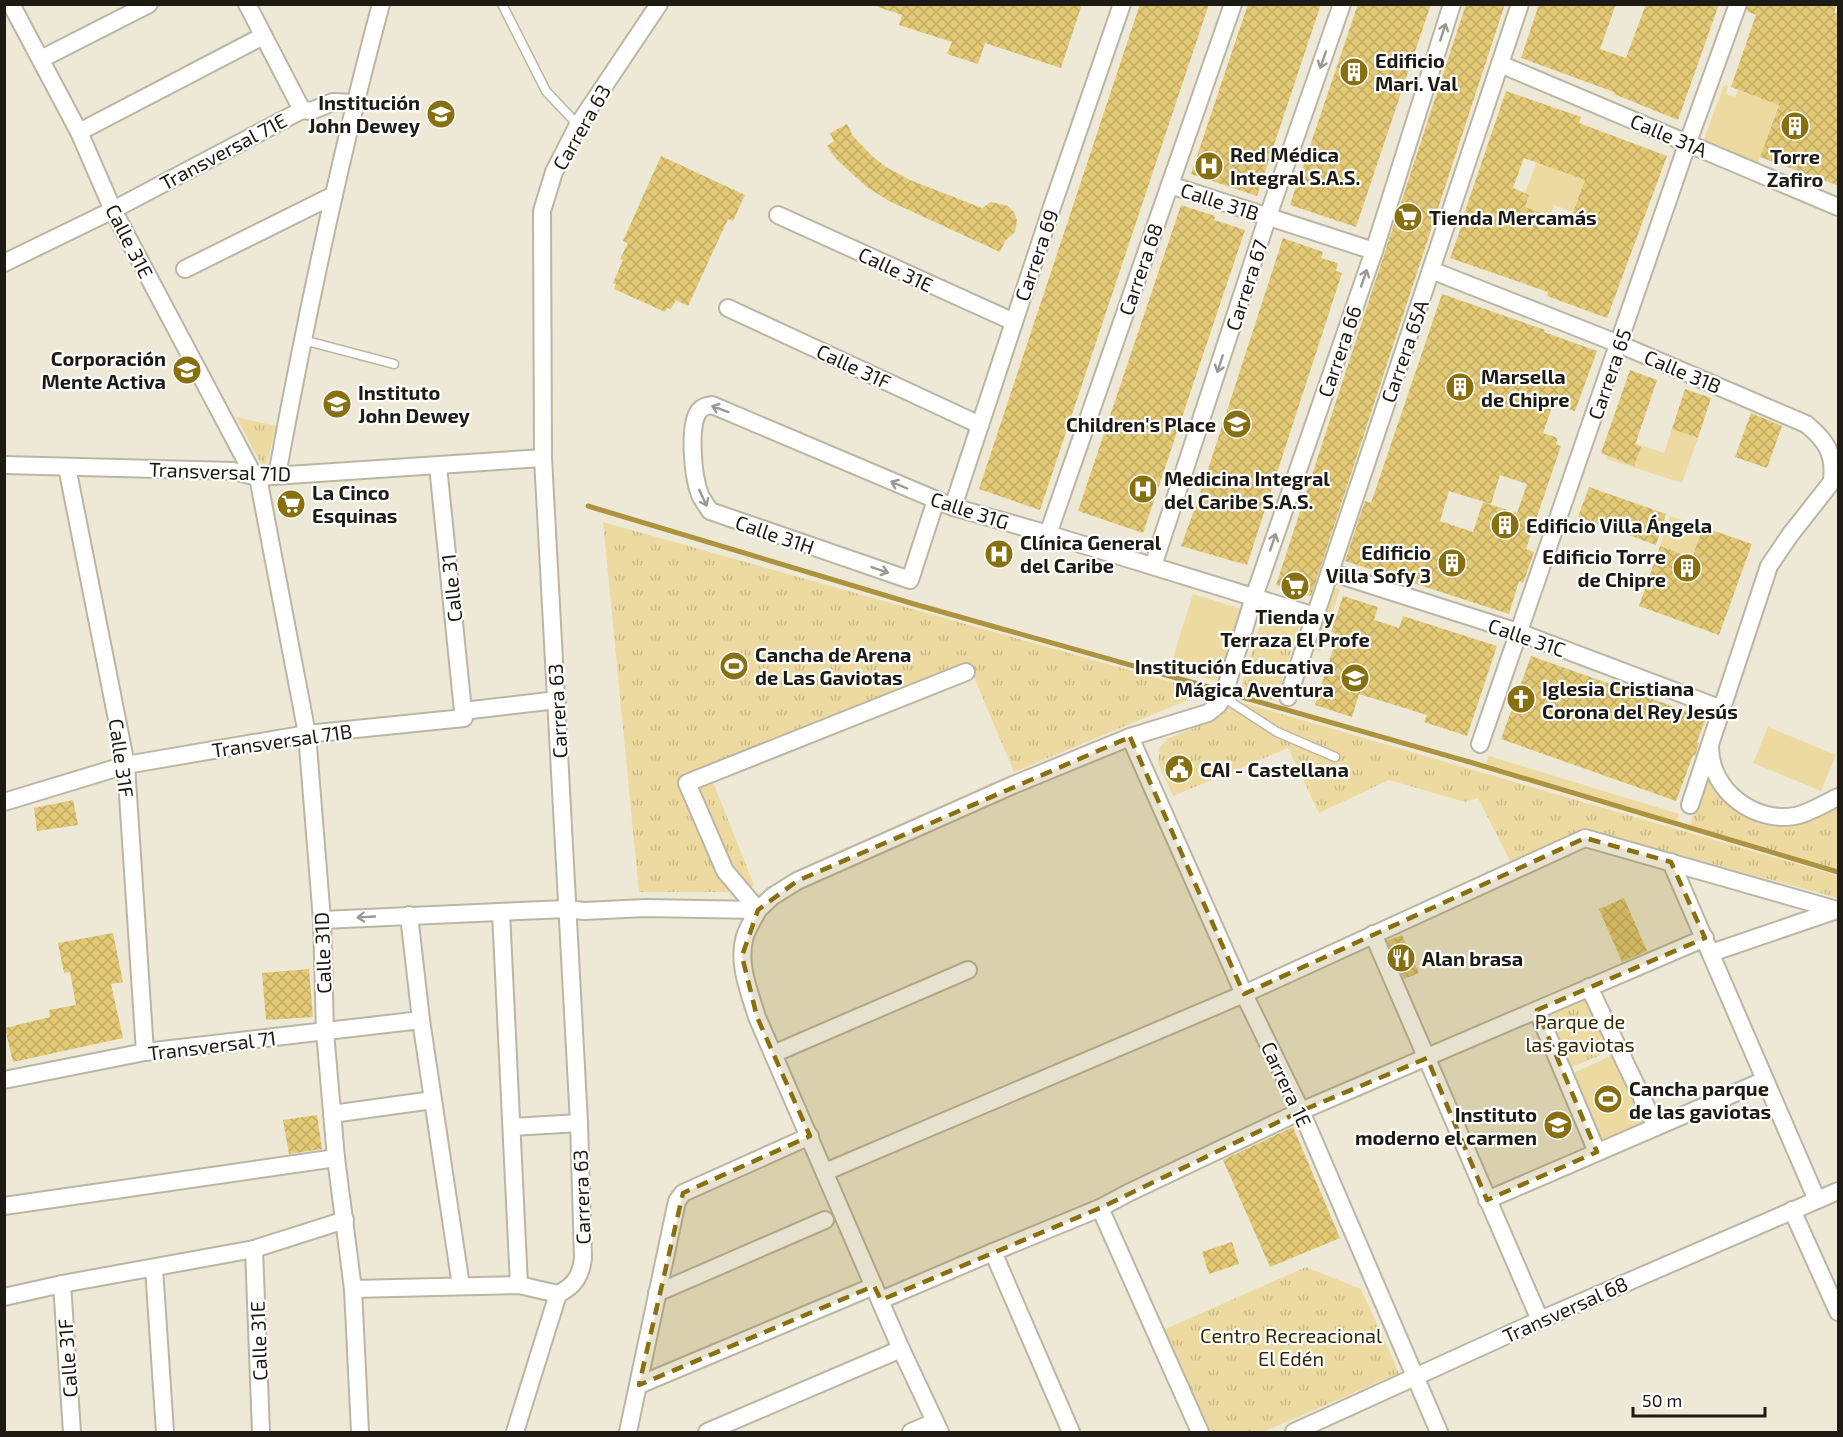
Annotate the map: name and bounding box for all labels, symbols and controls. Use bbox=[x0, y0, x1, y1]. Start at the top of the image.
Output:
one-way arrow bbox=[1438, 23, 1449, 42]
place label: Edificio Mari. Val bbox=[1375, 48, 1458, 95]
one-way arrow bbox=[1316, 50, 1327, 69]
building icon: Edificio Mari. Val bbox=[1338, 56, 1370, 88]
street label: Carrera 63 bbox=[547, 80, 615, 174]
place label: Institución John Dewey bbox=[308, 90, 421, 138]
school or university icon: Institución John Dewey bbox=[425, 98, 457, 130]
street label: Transversal 71E bbox=[155, 108, 291, 194]
street label: Calle 31A bbox=[1627, 108, 1711, 162]
building icon: Torre Zafiro bbox=[1779, 110, 1811, 142]
place label: Red Médica Integral S.A.S. bbox=[1230, 142, 1360, 189]
place label: Torre Zafiro bbox=[1767, 144, 1823, 191]
hospital icon: Red Médica Integral S.A.S. bbox=[1193, 150, 1225, 182]
street label: Calle 31B bbox=[1178, 177, 1262, 225]
street label: Calle 31E bbox=[101, 200, 159, 282]
supermarket icon: Tienda Mercamás bbox=[1392, 201, 1424, 233]
place label: Tienda Mercamás bbox=[1429, 205, 1597, 229]
street label: Carrera 69 bbox=[1009, 206, 1063, 304]
street label: Carrera 68 bbox=[1113, 220, 1167, 318]
street label: Carrera 67 bbox=[1220, 237, 1272, 333]
street label: Calle 31E bbox=[855, 241, 937, 297]
one-way arrow bbox=[1360, 269, 1371, 288]
street label: Carrera 65A bbox=[1375, 296, 1433, 405]
street label: Carrera 66 bbox=[1312, 302, 1366, 400]
street label: Carrera 65 bbox=[1582, 325, 1636, 423]
street label: Calle 31F bbox=[813, 338, 895, 394]
street label: Calle 31B bbox=[1641, 344, 1725, 398]
place label: Corporación Mente Activa bbox=[42, 346, 166, 393]
school or university icon: Corporación Mente Activa bbox=[171, 354, 203, 386]
one-way arrow bbox=[1214, 354, 1225, 373]
place label: Marsella de Chipre bbox=[1481, 364, 1570, 411]
building icon: Marsella de Chipre bbox=[1444, 371, 1476, 403]
place label: Instituto John Dewey bbox=[358, 380, 471, 428]
school or university icon: Instituto John Dewey bbox=[321, 388, 353, 420]
one-way arrow bbox=[711, 402, 729, 413]
school or university icon: Children's Place bbox=[1221, 408, 1253, 440]
place label: Children's Place bbox=[1066, 412, 1216, 436]
street label: Transversal 71D bbox=[148, 457, 292, 485]
place label: Medicina Integral del Caribe S.A.S. bbox=[1164, 466, 1330, 513]
hospital icon: Medicina Integral del Caribe S.A.S. bbox=[1127, 473, 1159, 505]
one-way arrow bbox=[891, 478, 909, 490]
place label: La Cinco Esquinas bbox=[312, 480, 397, 527]
street label: Calle 31G bbox=[928, 486, 1012, 534]
supermarket icon: La Cinco Esquinas bbox=[275, 488, 307, 520]
one-way arrow bbox=[698, 489, 710, 507]
street label: Calle 31H bbox=[732, 509, 818, 559]
building icon: Edificio Villa Ángela bbox=[1489, 509, 1521, 541]
place label: Edificio Villa Ángela bbox=[1526, 513, 1712, 537]
place label: Clínica General del Caribe bbox=[1020, 530, 1162, 577]
one-way arrow bbox=[1269, 533, 1280, 552]
hospital icon: Clínica General del Caribe bbox=[983, 538, 1015, 570]
place label: Edificio Villa Sofy 3 bbox=[1326, 540, 1431, 588]
place label: Edificio Torre de Chipre bbox=[1542, 544, 1666, 591]
building icon: Edificio Villa Sofy 3 bbox=[1436, 547, 1468, 579]
building icon: Edificio Torre de Chipre bbox=[1671, 552, 1703, 584]
street label: Calle 31 bbox=[435, 553, 467, 623]
one-way arrow bbox=[871, 565, 889, 576]
supermarket icon: Tienda y Terraza El Profe bbox=[1279, 570, 1311, 602]
place label: Tienda y Terraza El Profe bbox=[1220, 604, 1370, 651]
street label: Calle 31C bbox=[1485, 613, 1569, 661]
place label: Cancha de Arena de Las Gaviotas bbox=[755, 642, 911, 689]
sports icon: Cancha de Arena de Las Gaviotas bbox=[718, 650, 750, 682]
place label: Institución Educativa Mágica Aventura bbox=[1135, 654, 1334, 701]
school or university icon: Institución Educativa Mágica Aventura bbox=[1339, 662, 1371, 694]
street label: Carrera 63 bbox=[543, 663, 571, 759]
place label: Iglesia Cristiana Corona del Rey Jesús bbox=[1542, 676, 1738, 724]
church icon: Iglesia Cristiana Corona del Rey Jesús bbox=[1505, 683, 1537, 715]
street label: Calle 31F bbox=[105, 717, 139, 799]
street label: Transversal 71B bbox=[210, 718, 354, 762]
public building icon: CAI - Castellana bbox=[1163, 753, 1195, 785]
place label: CAI - Castellana bbox=[1200, 757, 1349, 781]
street label: Calle 31D bbox=[309, 912, 335, 994]
one-way arrow bbox=[356, 912, 376, 923]
restaurant icon: Alan brasa bbox=[1385, 942, 1417, 974]
place label: Alan brasa bbox=[1422, 946, 1523, 970]
park label: Parque de las gaviotas bbox=[1525, 1009, 1635, 1056]
street label: Transversal 71 bbox=[147, 1025, 277, 1065]
street label: Carrera 1E bbox=[1257, 1037, 1317, 1131]
place label: Cancha parque de las gaviotas bbox=[1629, 1076, 1771, 1123]
sports icon: Cancha parque de las gaviotas bbox=[1592, 1083, 1624, 1115]
place label: Instituto moderno el carmen bbox=[1355, 1102, 1537, 1149]
school or university icon: Instituto moderno el carmen bbox=[1542, 1109, 1574, 1141]
street label: Carrera 63 bbox=[567, 1149, 595, 1245]
street label: Transversal 68 bbox=[1499, 1271, 1631, 1347]
street label: Calle 31E bbox=[245, 1301, 271, 1381]
street label: Calle 31F bbox=[52, 1317, 82, 1398]
park label: Centro Recreacional El Edén bbox=[1200, 1323, 1382, 1370]
scale bar bbox=[1633, 1380, 1765, 1418]
text: 50 m bbox=[1642, 1389, 1682, 1411]

